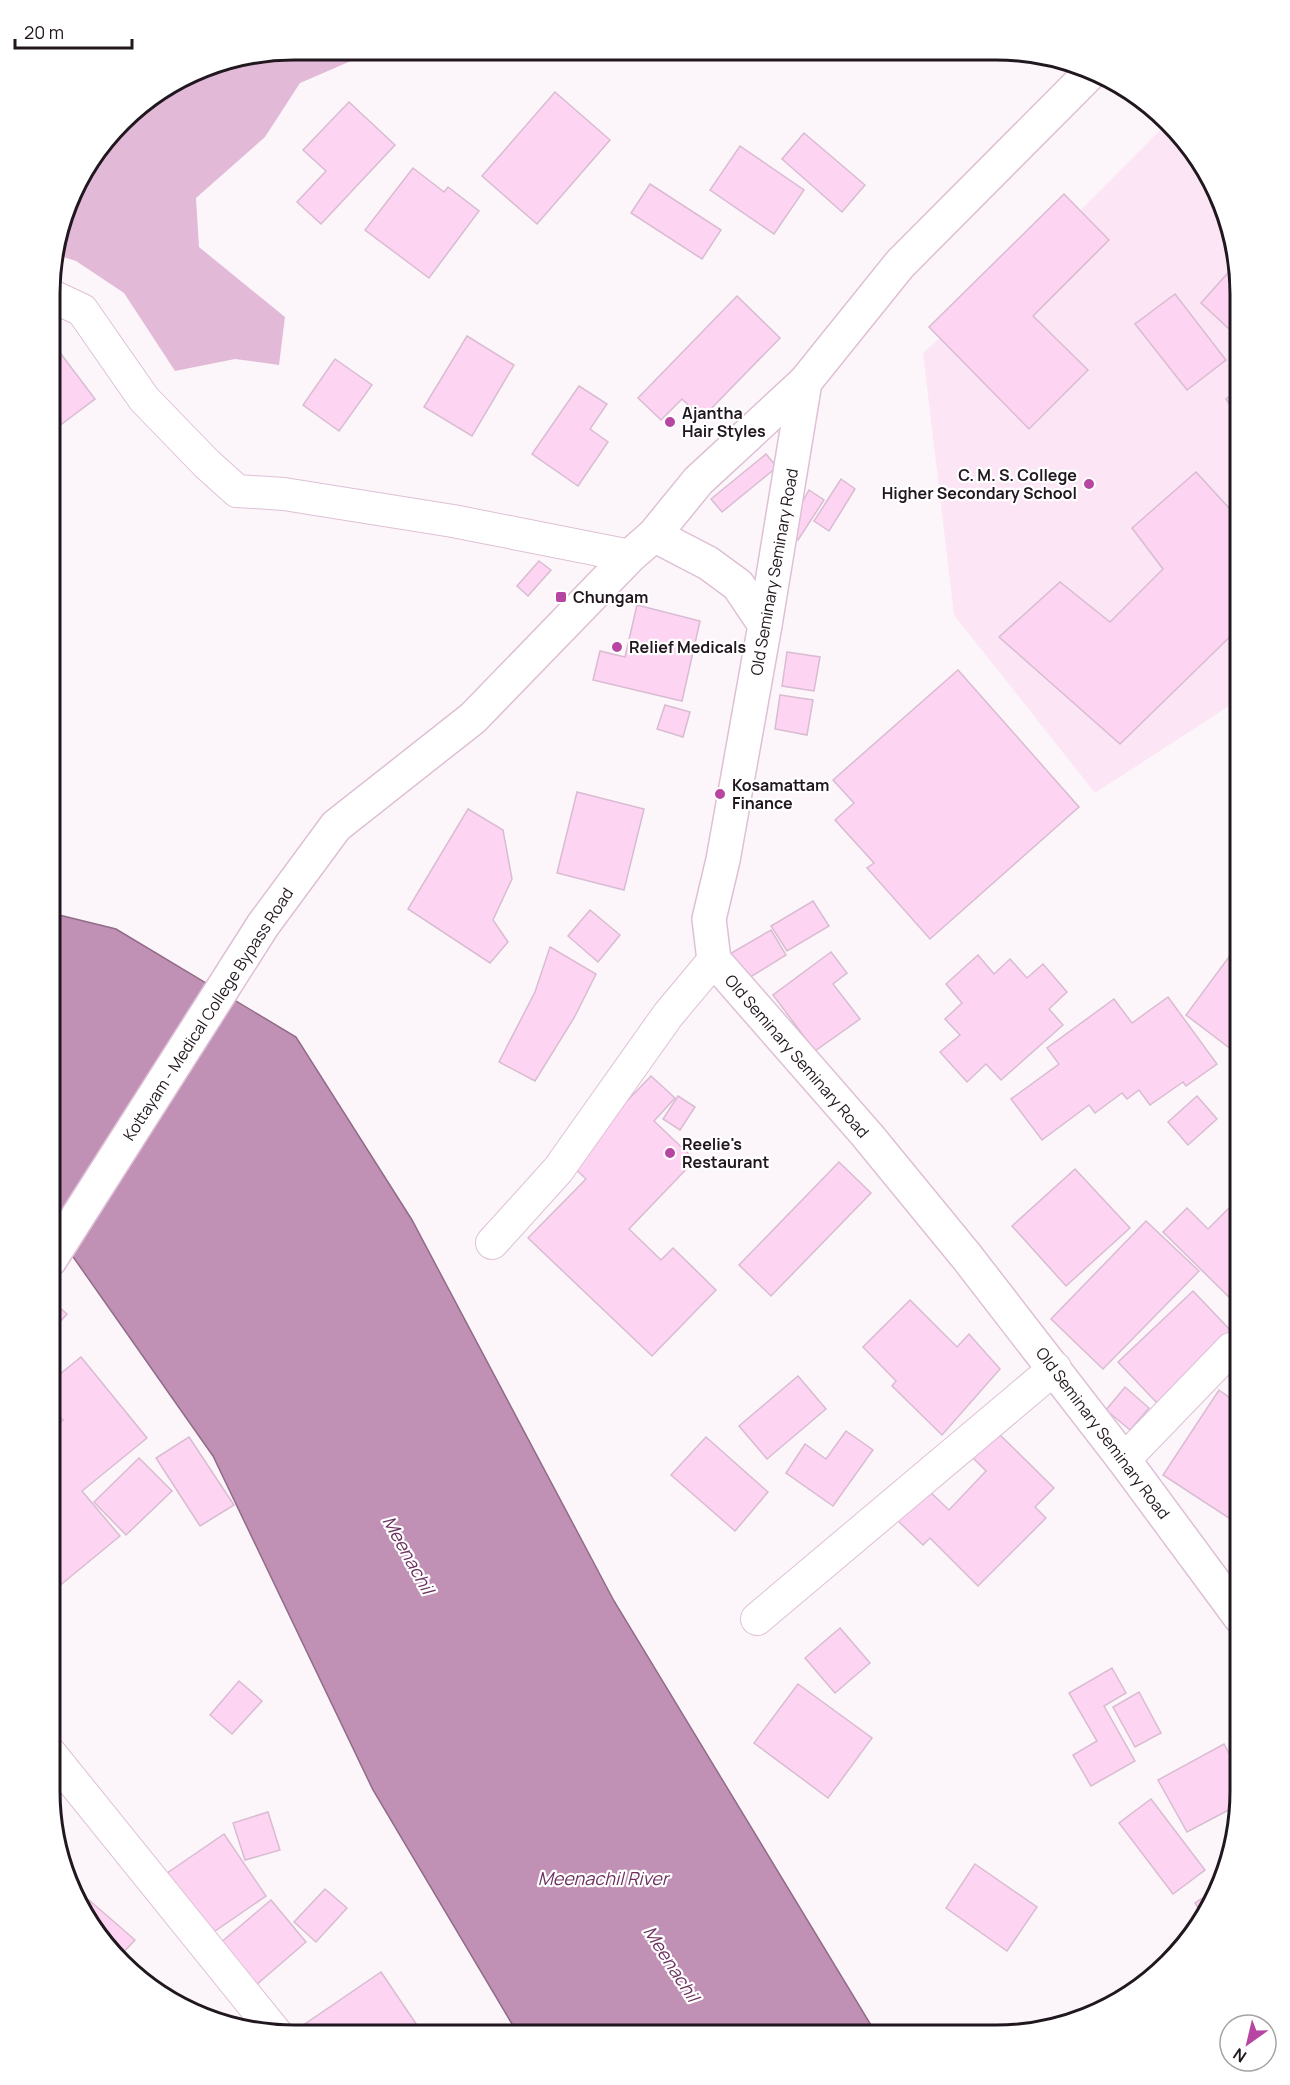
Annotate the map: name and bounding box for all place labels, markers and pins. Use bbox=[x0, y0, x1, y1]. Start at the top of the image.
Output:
place label: Ajantha Hair Styles bbox=[682, 402, 766, 442]
marker: Ajantha Hair Styles bbox=[663, 415, 677, 429]
place label: C. M. S. College Higher Secondary School bbox=[882, 464, 1077, 504]
marker: C. M. S. College Higher Secondary School bbox=[1082, 477, 1096, 491]
place label: Chungam bbox=[573, 586, 648, 608]
marker: Chungam bbox=[554, 590, 568, 604]
place label: Relief Medicals bbox=[629, 636, 746, 658]
marker: Relief Medicals bbox=[610, 640, 624, 654]
place label: Kosamattam Finance bbox=[732, 774, 829, 814]
marker: Kosamattam Finance bbox=[713, 787, 727, 801]
place label: Reelie's Restaurant bbox=[682, 1133, 769, 1173]
marker: Reelie's Restaurant bbox=[663, 1146, 677, 1160]

